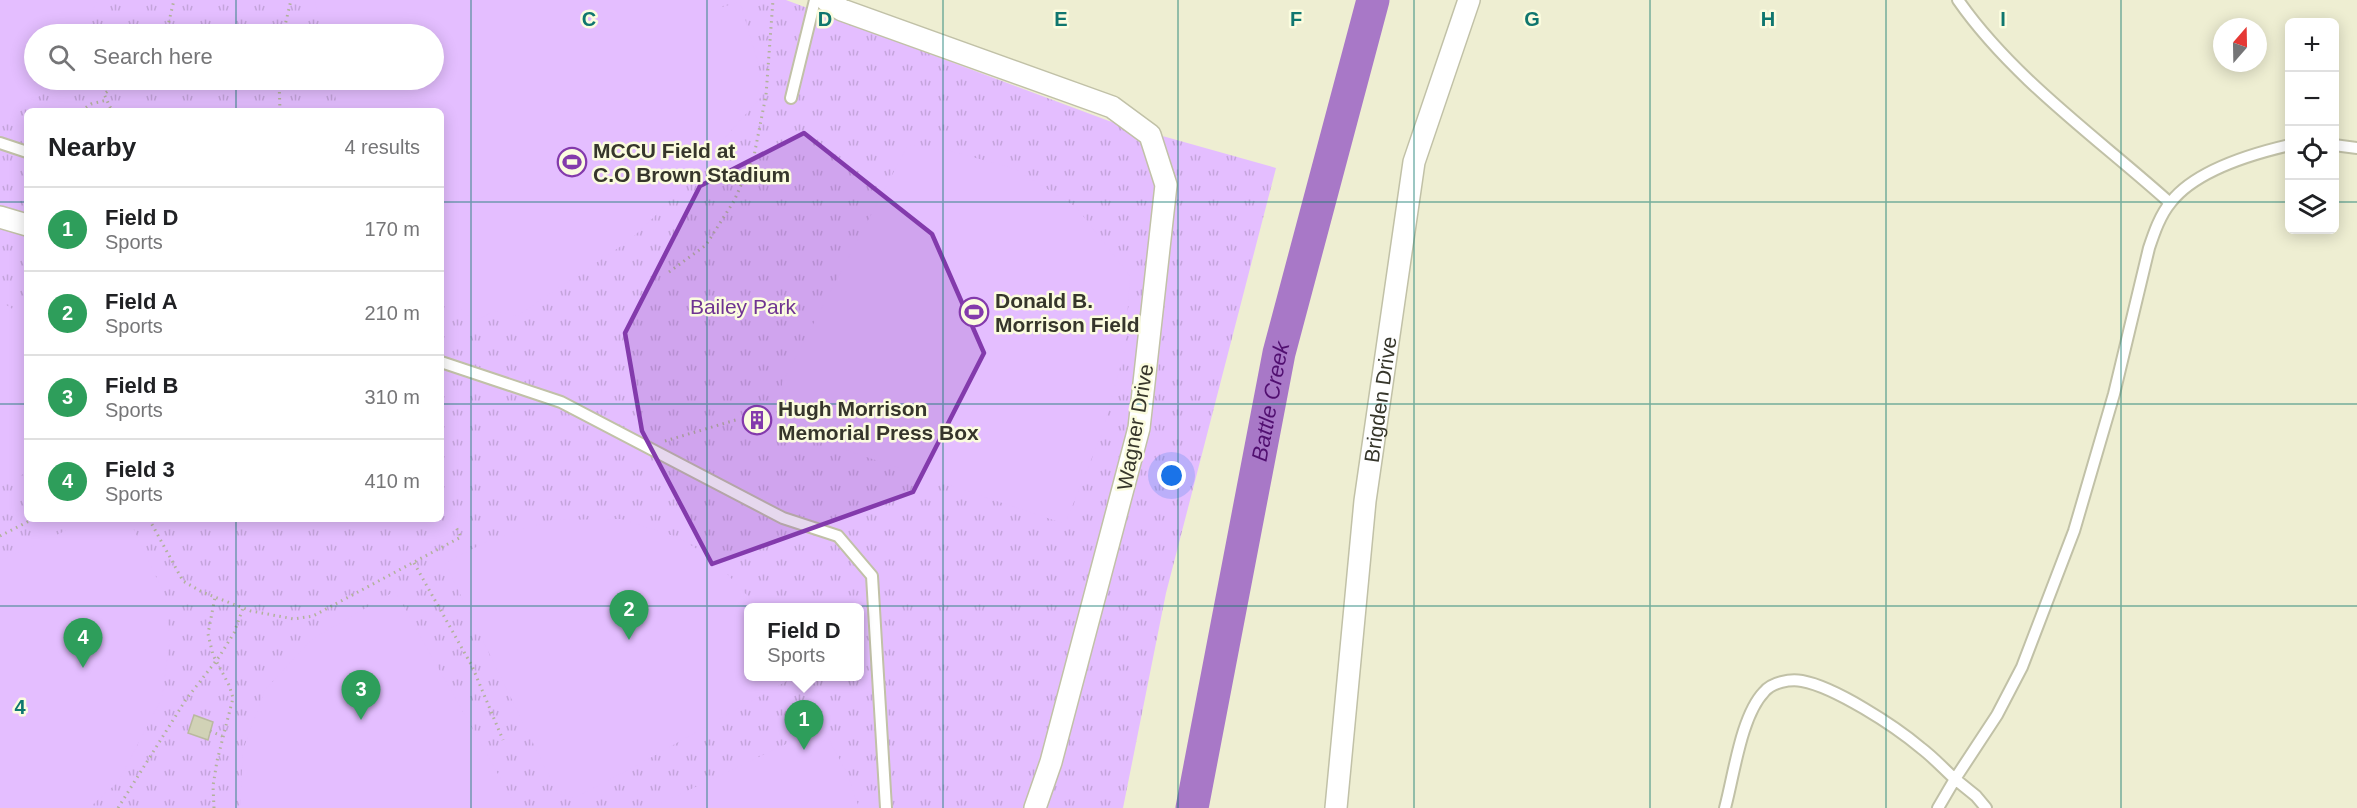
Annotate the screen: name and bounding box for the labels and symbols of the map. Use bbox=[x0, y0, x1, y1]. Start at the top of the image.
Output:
text: C bbox=[582, 8, 596, 30]
text: D bbox=[818, 8, 832, 30]
text: E bbox=[1054, 8, 1068, 30]
text: F bbox=[1290, 8, 1302, 30]
text: G bbox=[1524, 8, 1540, 30]
text: H bbox=[1761, 8, 1775, 30]
text: I bbox=[2000, 8, 2006, 30]
north arrow bbox=[2213, 18, 2267, 72]
place label: MCCU Field at C.O Brown Stadium bbox=[593, 139, 790, 186]
sports icon: MCCU Field at C.O Brown Stadium bbox=[556, 146, 588, 178]
place label: Donald B. Morrison Field bbox=[995, 289, 1140, 336]
park label: Bailey Park bbox=[690, 295, 797, 318]
sports icon: Donald B. Morrison Field bbox=[958, 296, 990, 328]
street label: Brigden Drive bbox=[1359, 335, 1400, 464]
water label: Battle Creek bbox=[1246, 338, 1294, 463]
street label: Wagner Drive bbox=[1113, 362, 1157, 492]
place label: Hugh Morrison Memorial Press Box bbox=[778, 397, 979, 444]
building icon: Hugh Morrison Memorial Press Box bbox=[741, 404, 773, 436]
your location bbox=[1157, 461, 1186, 490]
pin: 2 bbox=[610, 590, 648, 640]
pin: 4 bbox=[64, 618, 103, 668]
pin: 3 bbox=[342, 670, 380, 720]
text: 4 bbox=[14, 696, 26, 718]
pin: 1 bbox=[784, 700, 824, 750]

